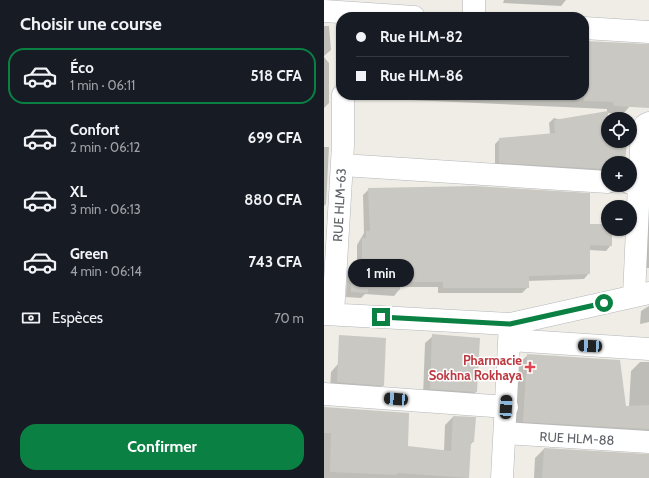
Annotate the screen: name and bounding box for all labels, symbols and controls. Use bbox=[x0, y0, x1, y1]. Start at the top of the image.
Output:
text: Choisir une course bbox=[20, 13, 162, 35]
text: Rue HLM-82 bbox=[380, 28, 463, 46]
icon: car bbox=[22, 58, 58, 94]
text: Éco bbox=[70, 59, 94, 77]
text: 518 CFA bbox=[250, 67, 302, 85]
text: Rue HLM-86 bbox=[380, 67, 463, 85]
text: 1 min · 06:11 bbox=[70, 77, 135, 93]
map controls bbox=[601, 112, 637, 236]
button: locate bbox=[601, 112, 637, 148]
icon: car bbox=[22, 120, 58, 156]
text: Confort bbox=[70, 121, 119, 139]
text: 699 CFA bbox=[248, 129, 302, 147]
text: 2 min · 06:12 bbox=[70, 139, 140, 155]
button: + bbox=[601, 156, 637, 192]
street label: RUE HLM-63 bbox=[329, 168, 349, 242]
icon: car bbox=[22, 182, 58, 218]
text: XL bbox=[70, 183, 87, 201]
text: 880 CFA bbox=[244, 191, 302, 209]
button: − bbox=[601, 200, 637, 236]
text: 3 min · 06:13 bbox=[70, 201, 141, 217]
icon: car bbox=[22, 244, 58, 280]
text: Green bbox=[70, 245, 108, 263]
text: 743 CFA bbox=[248, 253, 302, 271]
callout: 1 min bbox=[348, 259, 414, 287]
text: 4 min · 06:14 bbox=[70, 263, 142, 279]
text: 1 min bbox=[366, 265, 396, 281]
route start bbox=[595, 294, 613, 312]
icon: cash bbox=[20, 307, 42, 329]
route end bbox=[372, 308, 390, 326]
text: Espèces bbox=[52, 309, 103, 327]
text: 70 m bbox=[274, 310, 304, 326]
car bbox=[578, 339, 602, 353]
place label: Pharmacie Sokhna Rokhaya bbox=[429, 352, 523, 383]
marker: Pharmacie Sokhna Rokhaya bbox=[525, 362, 535, 372]
car bbox=[384, 392, 408, 406]
car bbox=[499, 395, 513, 419]
button: Confirmer bbox=[20, 424, 304, 470]
street label: RUE HLM-88 bbox=[539, 428, 615, 448]

